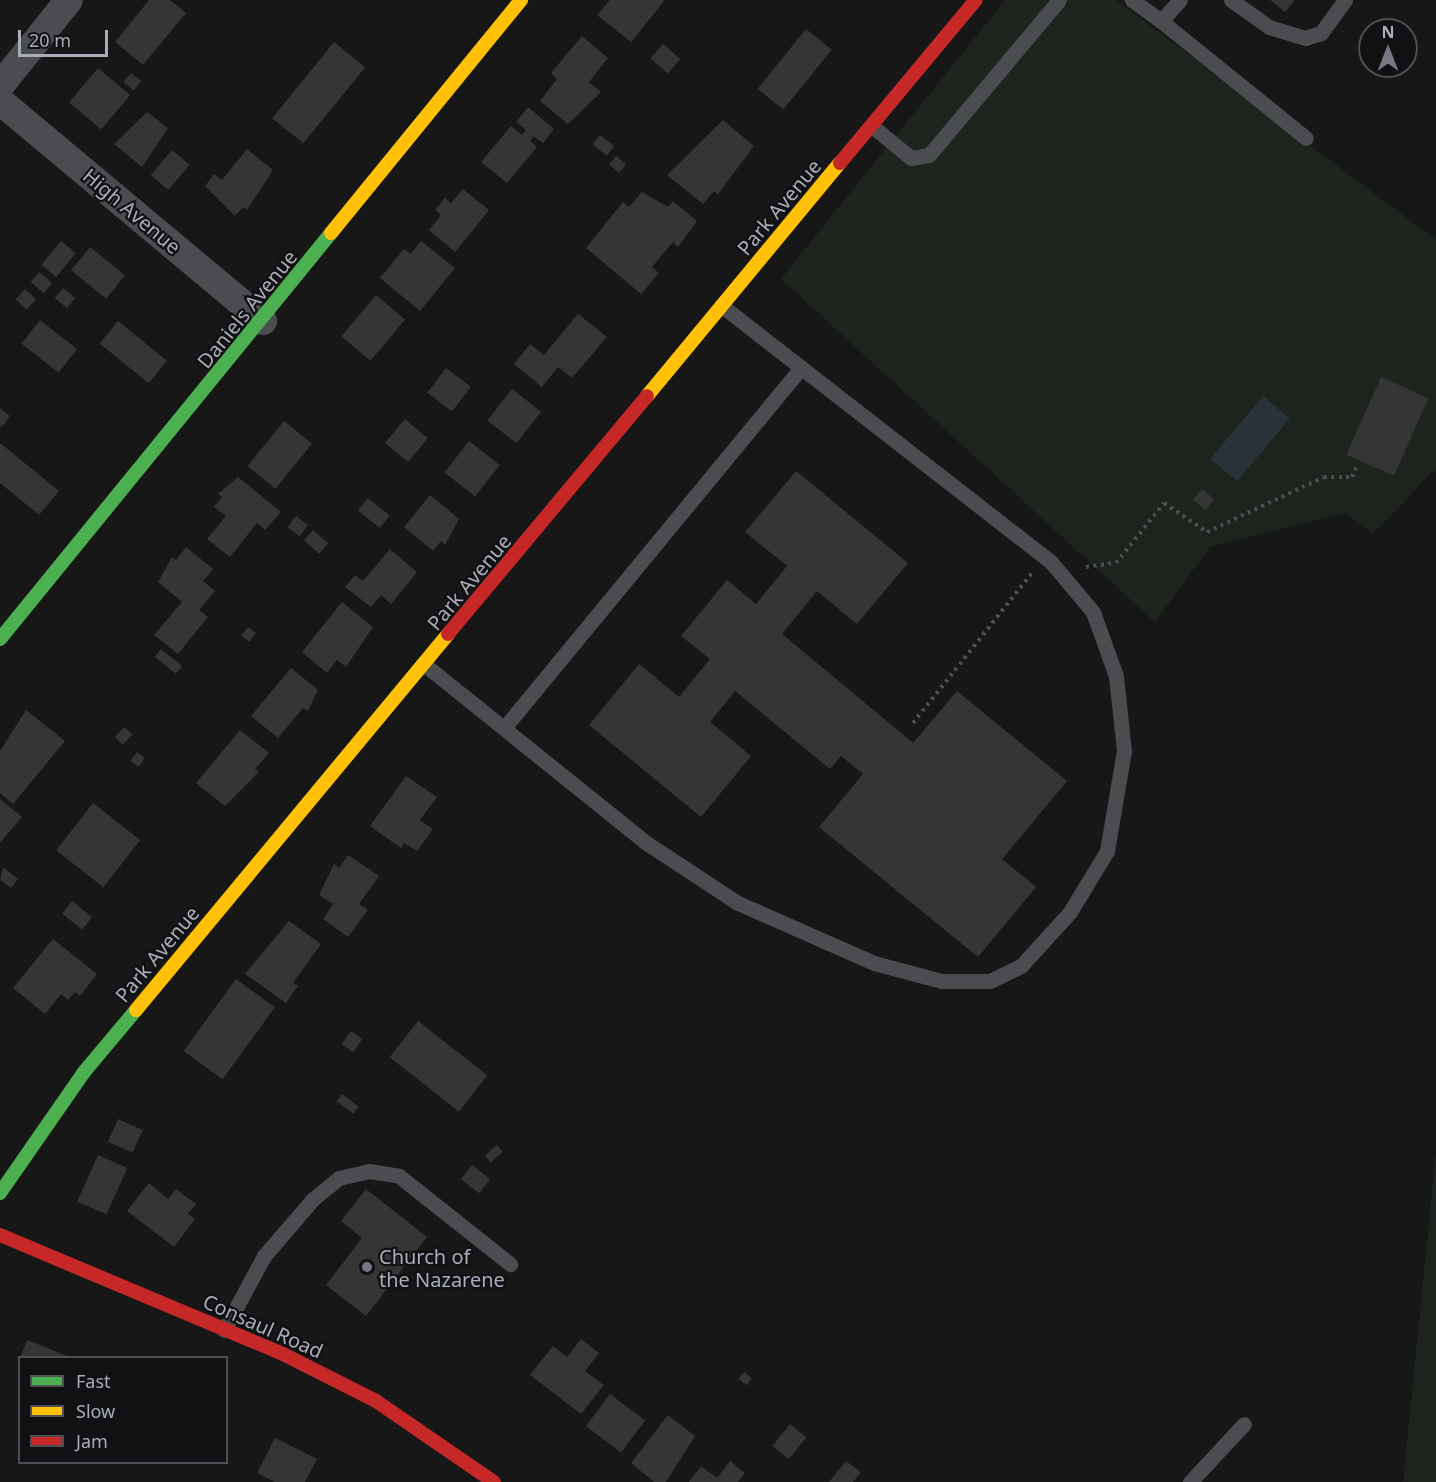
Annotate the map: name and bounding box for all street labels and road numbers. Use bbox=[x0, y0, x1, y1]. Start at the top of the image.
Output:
street label: Park Avenue bbox=[732, 154, 826, 260]
street label: High Avenue bbox=[78, 163, 186, 259]
street label: Daniels Avenue bbox=[192, 245, 302, 373]
street label: Park Avenue bbox=[422, 529, 516, 635]
street label: Park Avenue bbox=[110, 901, 204, 1007]
street label: Consaul Road bbox=[199, 1289, 327, 1363]

